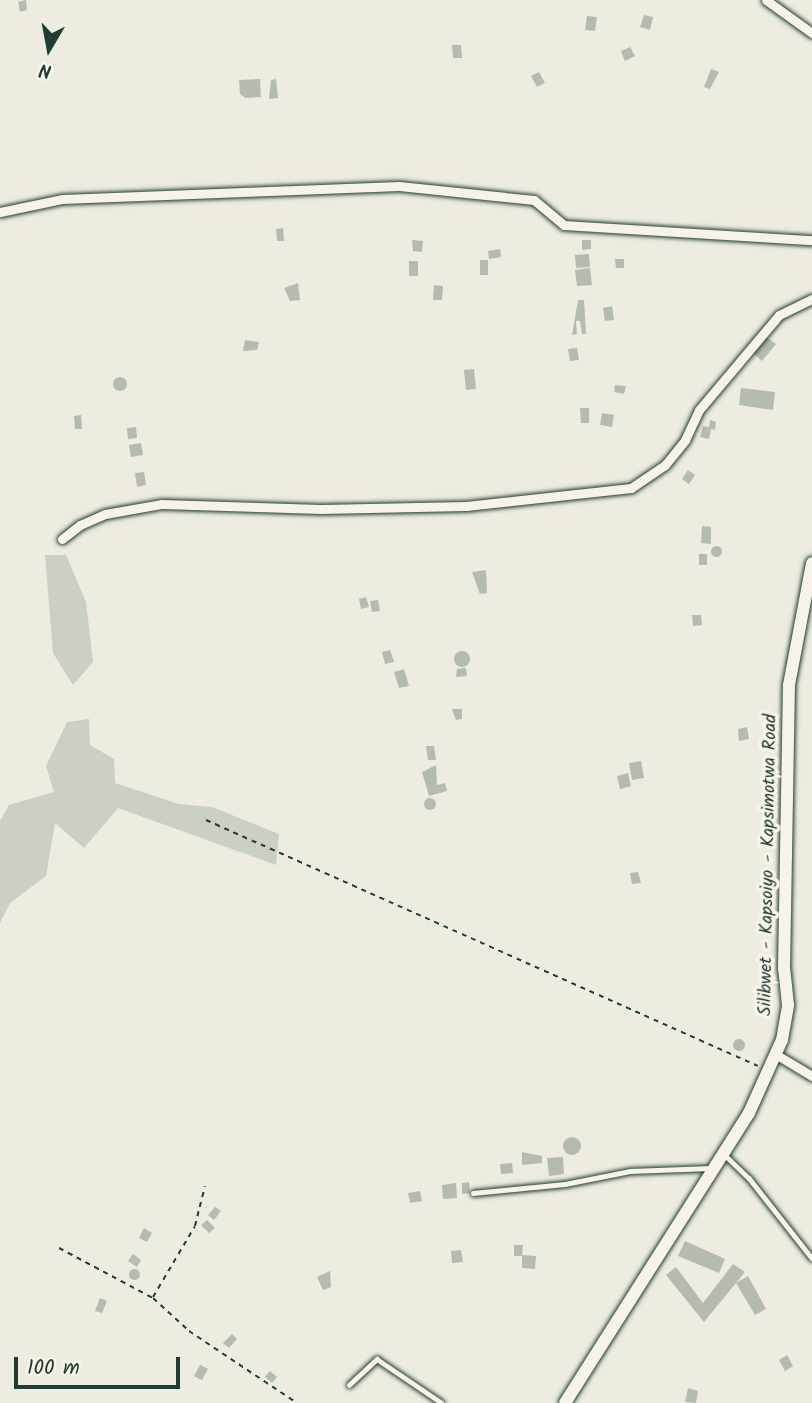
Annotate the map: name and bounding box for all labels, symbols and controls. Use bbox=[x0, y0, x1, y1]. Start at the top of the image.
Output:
north arrow bbox=[14, 14, 84, 84]
text: N bbox=[37, 54, 54, 85]
street label: Silibwet - Kapsoiyo - Kapsimotwa Road bbox=[756, 714, 782, 1016]
scale bar bbox=[18, 1344, 184, 1388]
text: 100 m bbox=[27, 1352, 80, 1385]

